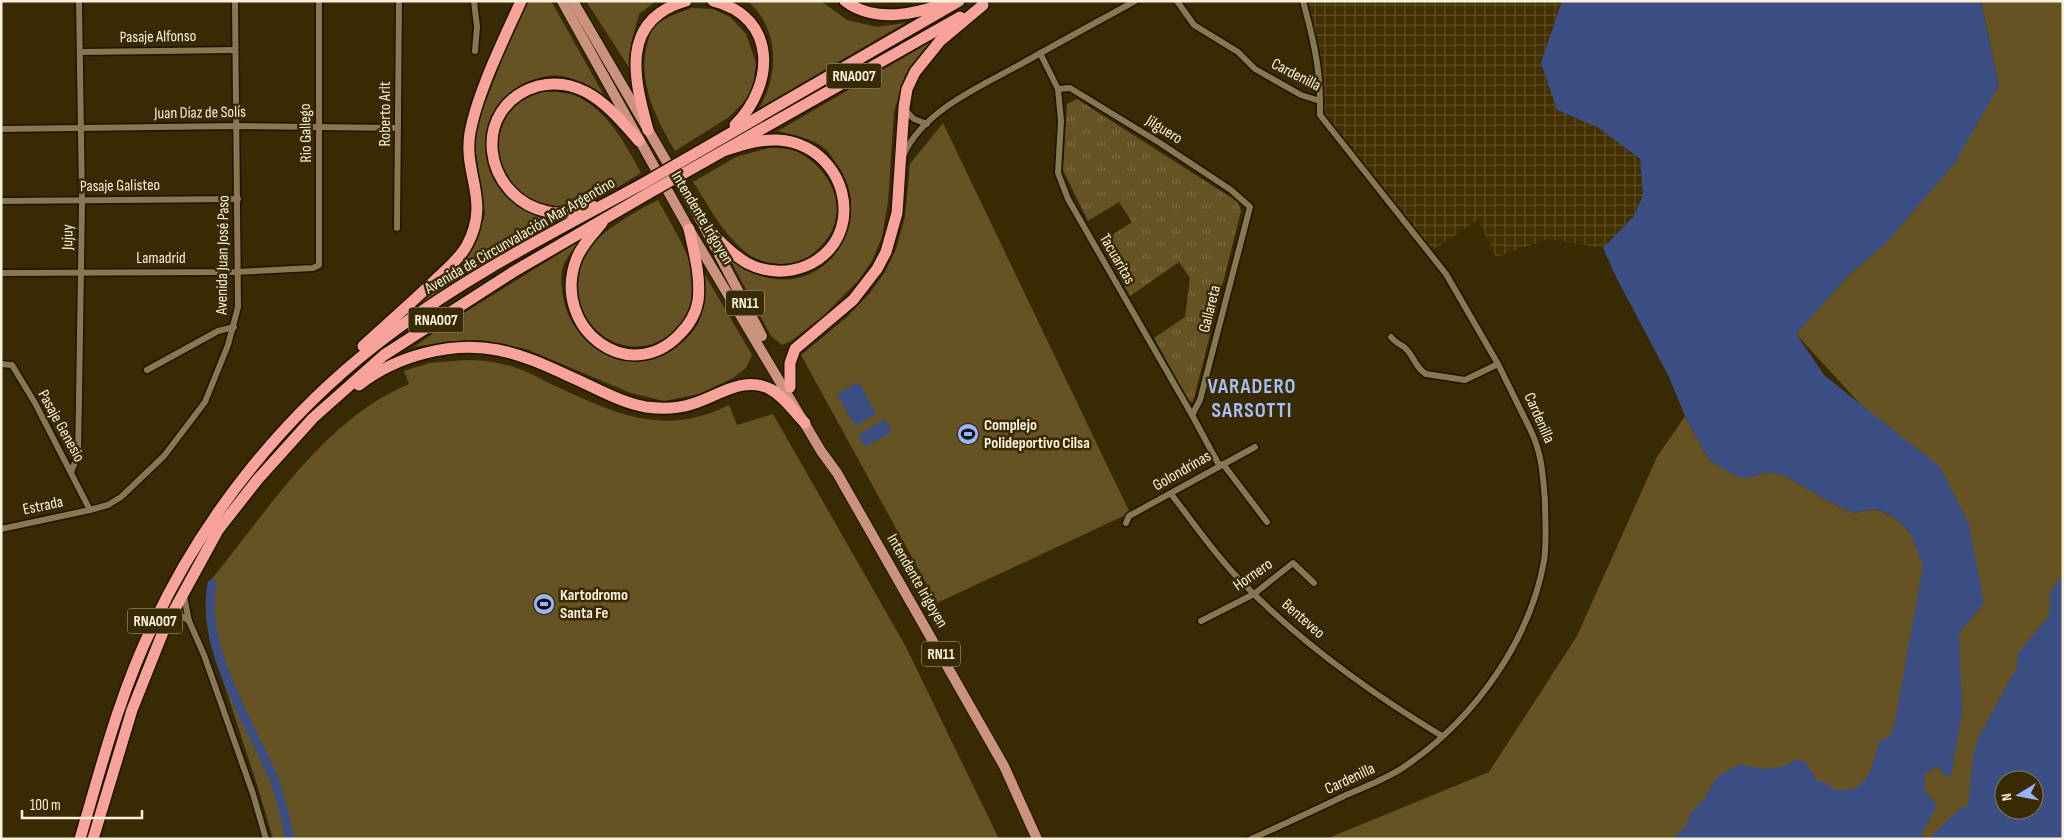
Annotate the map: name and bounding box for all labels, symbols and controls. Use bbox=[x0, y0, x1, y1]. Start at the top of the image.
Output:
street label: Pasaje Alfonso bbox=[120, 27, 196, 47]
street label: Cardenilla bbox=[1268, 54, 1324, 96]
road number: RNA007 bbox=[826, 64, 882, 88]
street label: Roberto Arlt bbox=[376, 81, 395, 147]
street label: Juan Díaz de Solís bbox=[153, 103, 246, 123]
street label: Rio Gallego bbox=[296, 103, 316, 163]
street label: Jilguero bbox=[1141, 111, 1186, 149]
street label: Intendente Irigoyen bbox=[667, 168, 737, 268]
street label: Avenida de Circunvalación Mar Argentino bbox=[421, 174, 619, 299]
street label: Pasaje Galisteo bbox=[80, 176, 160, 196]
street label: Avenida Juan José Paso bbox=[212, 195, 234, 316]
street label: Jujuy bbox=[58, 224, 78, 251]
street label: Tacuaritas bbox=[1095, 230, 1139, 288]
street label: Lamadrid bbox=[136, 249, 186, 268]
street label: Gallareta bbox=[1195, 283, 1225, 335]
road number: RN11 bbox=[726, 290, 764, 316]
road number: RNA007 bbox=[408, 308, 464, 332]
district label: VARADERO SARSOTTI bbox=[1208, 374, 1296, 423]
street label: Pasaje Genesio bbox=[33, 387, 89, 465]
street label: Cardenilla bbox=[1520, 390, 1558, 446]
place label: Complejo Polideportivo Cilsa bbox=[984, 416, 1090, 453]
sports icon: Complejo Polideportivo Cilsa bbox=[956, 422, 980, 446]
street label: Golondrinas bbox=[1149, 447, 1215, 495]
street label: Estrada bbox=[21, 492, 65, 520]
street label: Intendente Irigoyen bbox=[883, 531, 951, 631]
street label: Hornero bbox=[1230, 555, 1276, 595]
place label: Kartodromo Santa Fe bbox=[560, 586, 628, 623]
sports icon: Kartodromo Santa Fe bbox=[532, 592, 556, 616]
street label: Benteveo bbox=[1278, 595, 1328, 643]
road number: RNA007 bbox=[128, 608, 182, 634]
road number: RN11 bbox=[922, 642, 960, 666]
street label: Cardenilla bbox=[1322, 759, 1378, 799]
north arrow bbox=[1994, 770, 2044, 820]
scale bar bbox=[22, 788, 142, 820]
text: N bbox=[1998, 792, 2016, 802]
text: 100 m bbox=[30, 796, 61, 815]

